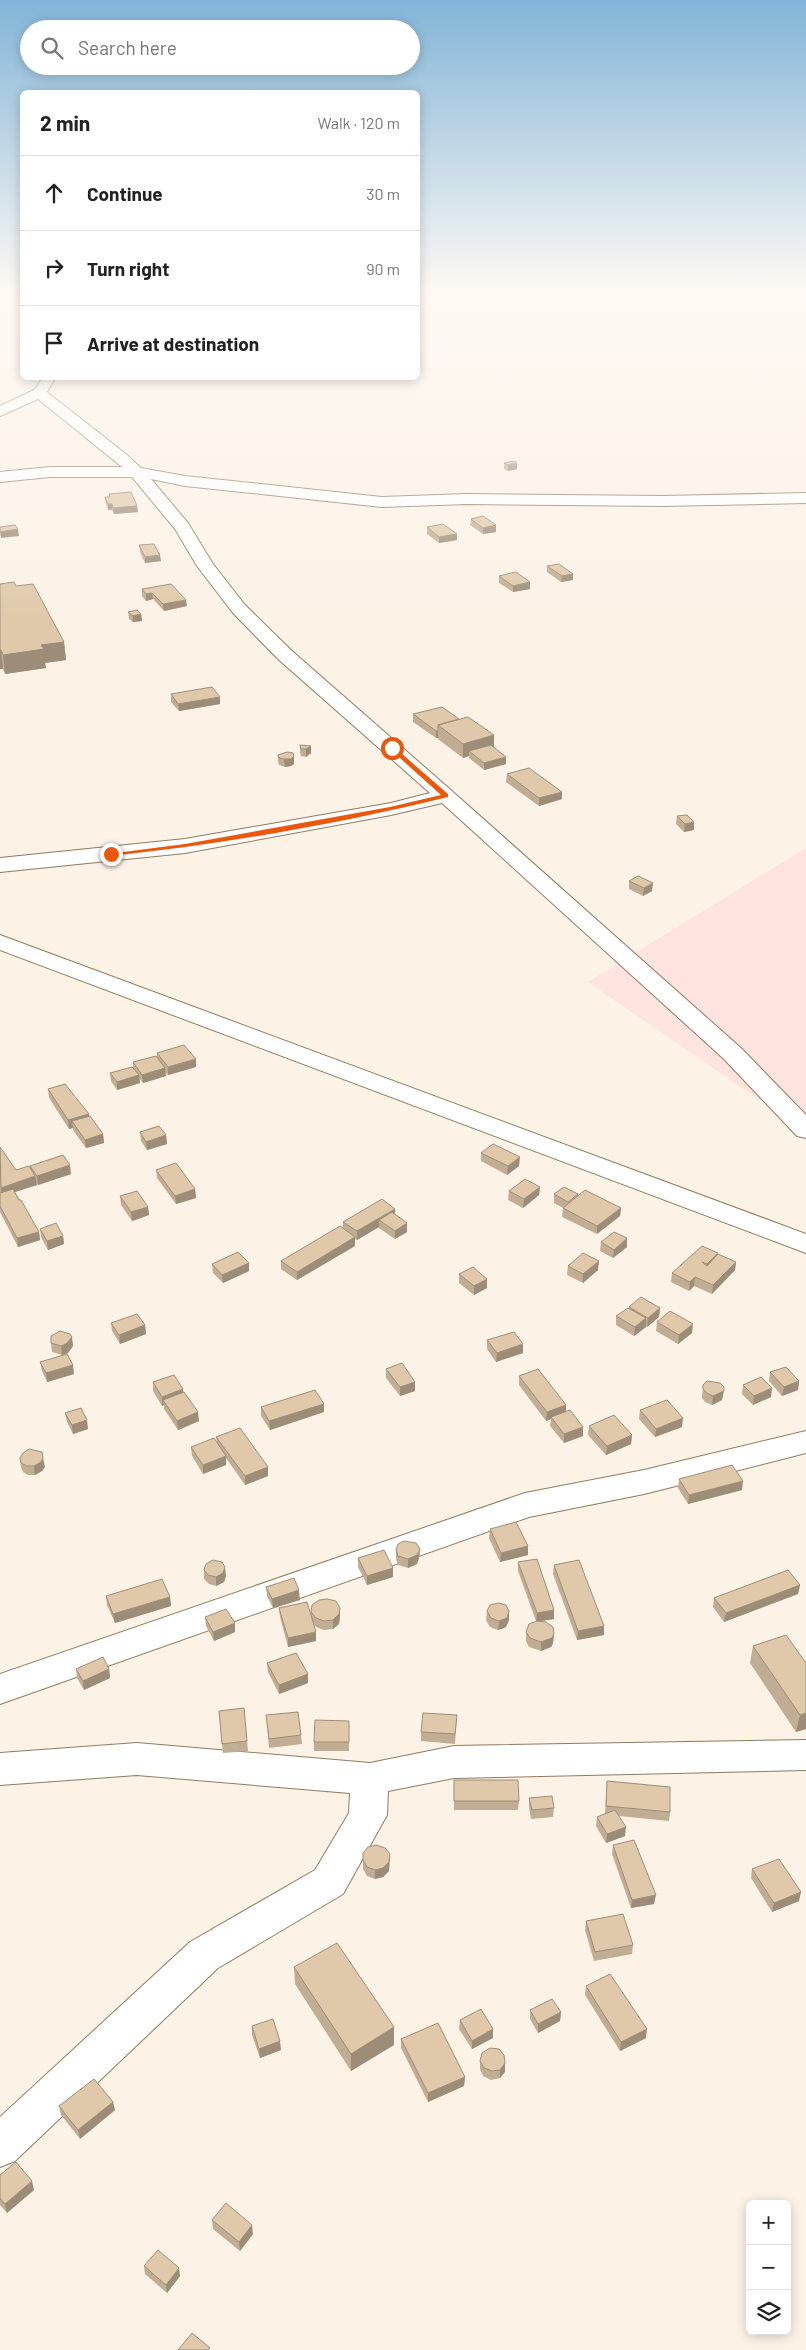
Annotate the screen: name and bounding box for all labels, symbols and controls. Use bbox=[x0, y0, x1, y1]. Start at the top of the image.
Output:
search box bbox=[20, 20, 420, 75]
icon: search bbox=[38, 34, 66, 62]
text: Search here bbox=[78, 36, 177, 59]
text: 2 min bbox=[40, 110, 90, 135]
text: Walk · 120 m bbox=[317, 113, 400, 132]
icon: ahead bbox=[40, 179, 68, 207]
text: Continue bbox=[87, 182, 163, 205]
text: 30 m bbox=[366, 184, 400, 203]
icon: right bbox=[40, 254, 68, 282]
text: Turn right bbox=[87, 257, 169, 280]
text: 90 m bbox=[366, 259, 400, 278]
icon: arrive bbox=[40, 329, 68, 357]
text: Arrive at destination bbox=[87, 332, 259, 355]
route start bbox=[381, 737, 404, 760]
route end bbox=[100, 843, 123, 866]
map controls bbox=[746, 2200, 791, 2335]
button: + bbox=[746, 2200, 791, 2245]
button: − bbox=[746, 2245, 791, 2290]
button: layers bbox=[746, 2290, 791, 2335]

